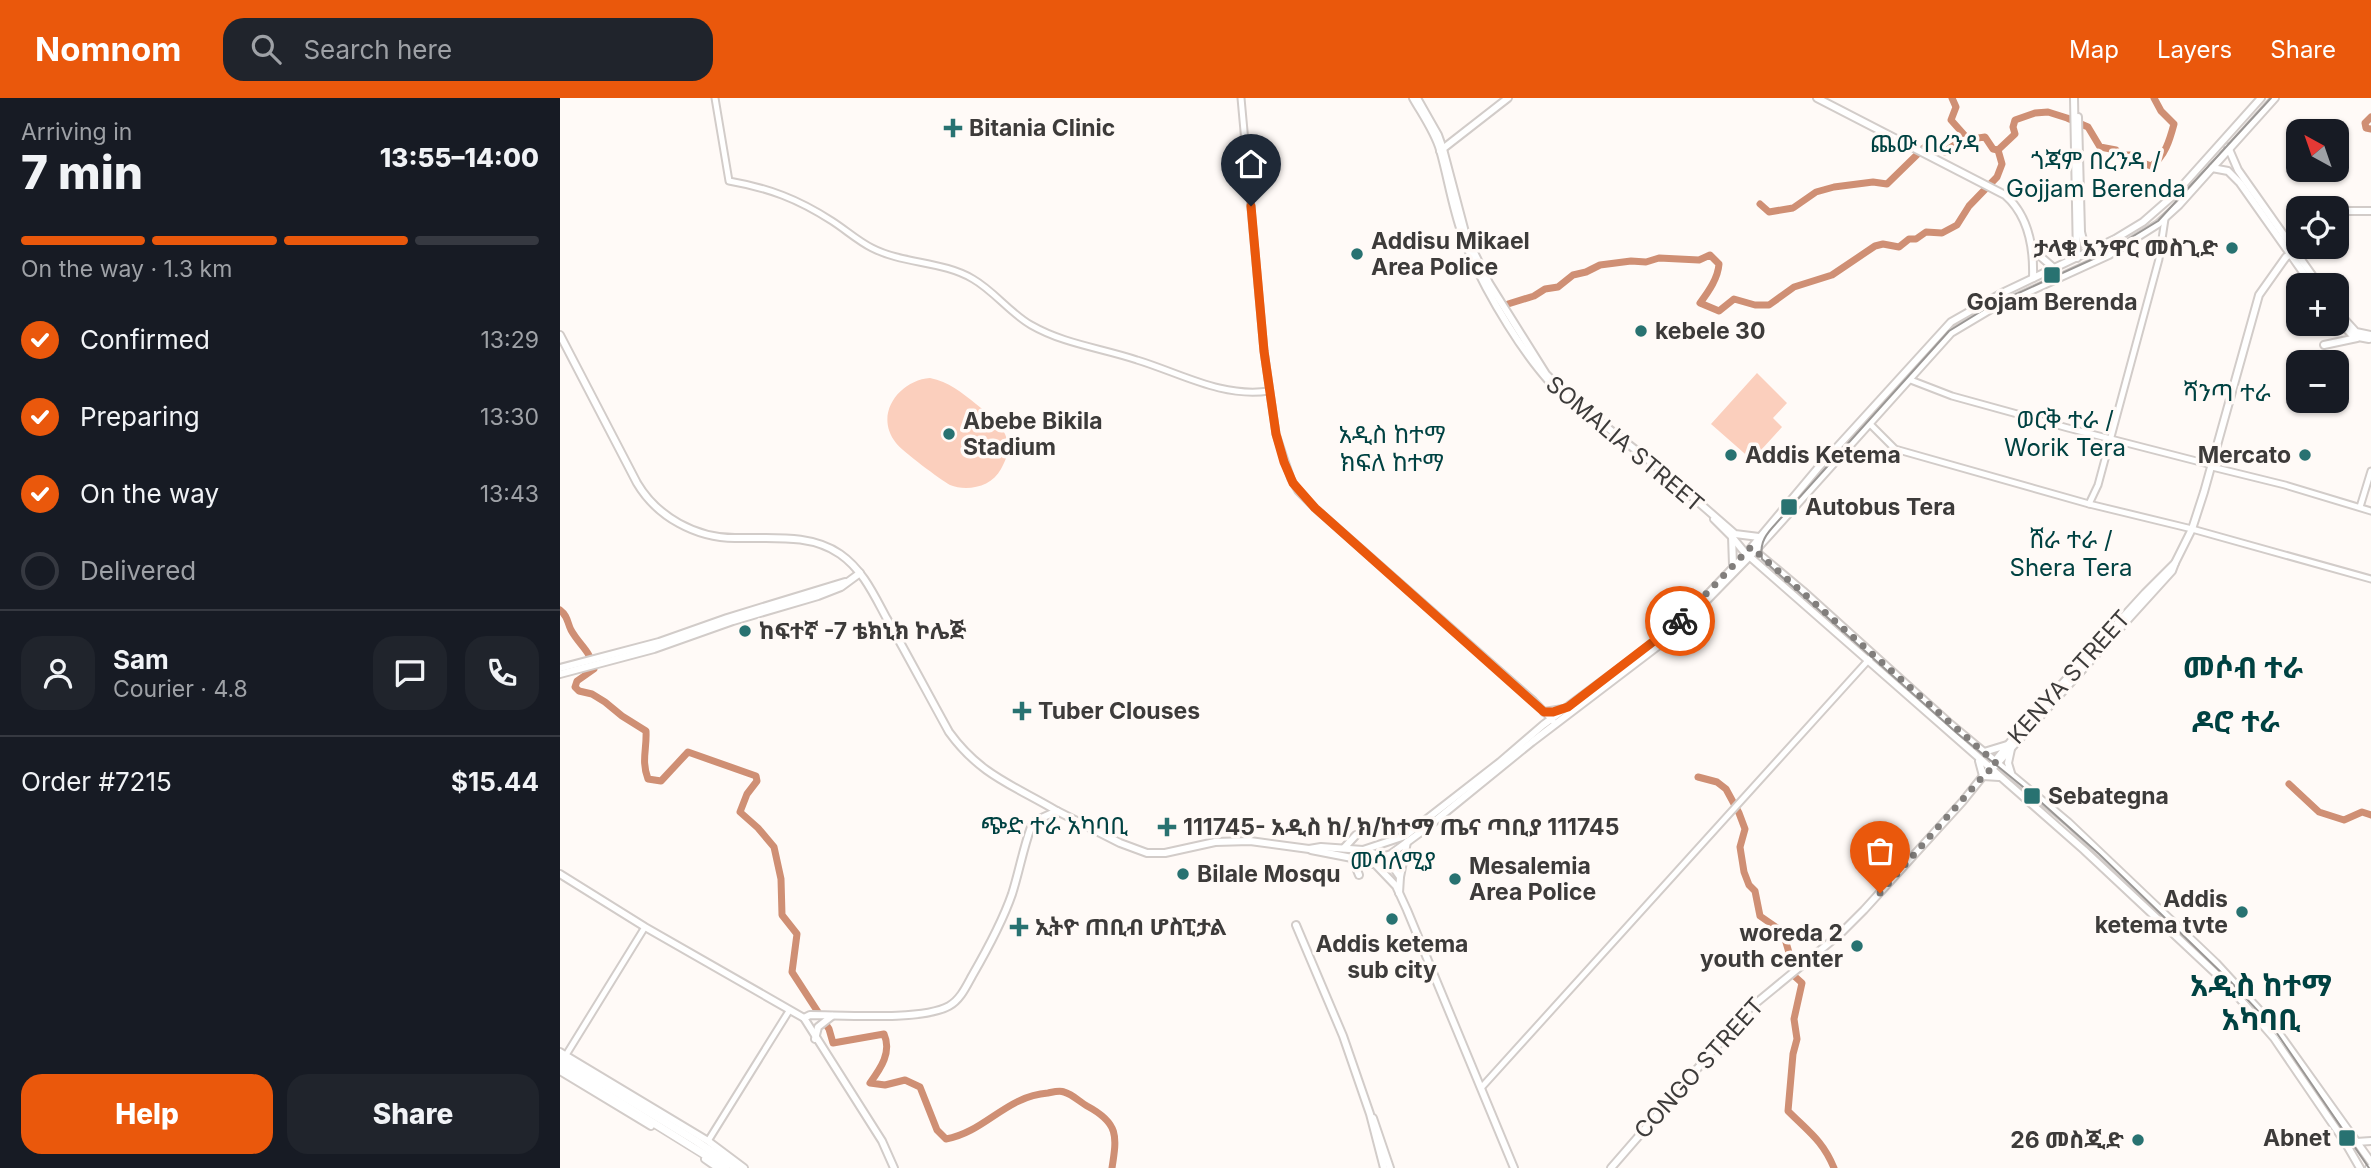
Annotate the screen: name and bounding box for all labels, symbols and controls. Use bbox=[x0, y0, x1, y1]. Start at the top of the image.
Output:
search box bbox=[223, 18, 713, 81]
text: Nomnom bbox=[35, 29, 181, 69]
icon: search bbox=[247, 30, 285, 68]
text: Search here bbox=[303, 34, 452, 65]
text: Map bbox=[2069, 35, 2119, 64]
text: Layers bbox=[2157, 35, 2232, 64]
text: Share bbox=[2270, 35, 2336, 64]
place label: Bitania Clinic bbox=[969, 114, 1115, 142]
text: Arriving in bbox=[21, 118, 132, 146]
marker: Bitania Clinic bbox=[943, 118, 963, 138]
north arrow bbox=[2286, 119, 2348, 182]
map controls bbox=[2286, 119, 2349, 413]
district label: ጨው በረንዳ bbox=[1870, 129, 1980, 158]
pin bbox=[1221, 134, 1281, 206]
text: 13:55–14:00 bbox=[380, 142, 539, 173]
text: 7 min bbox=[21, 144, 143, 200]
icon: home bbox=[1232, 145, 1270, 183]
district label: ጎጃም በረንዳ / Gojjam Berenda bbox=[2006, 146, 2186, 203]
button: locate bbox=[2286, 196, 2349, 259]
place label: Addisu Mikael Area Police bbox=[1371, 227, 1530, 281]
place label: ታላቁ አንዋር መስጊድ bbox=[2033, 234, 2218, 262]
marker: ታላቁ አንዋር መስጊድ bbox=[2224, 240, 2240, 256]
marker: Addisu Mikael Area Police bbox=[1349, 246, 1365, 262]
text: On the way · 1.3 km bbox=[21, 255, 232, 283]
marker: Gojam Berenda bbox=[2042, 265, 2062, 285]
button: + bbox=[2286, 273, 2349, 336]
place label: Gojam Berenda bbox=[1967, 288, 2137, 316]
place label: kebele 30 bbox=[1655, 317, 1765, 345]
icon: check bbox=[21, 321, 59, 359]
marker: kebele 30 bbox=[1633, 323, 1649, 339]
text: Confirmed bbox=[80, 324, 210, 355]
text: 13:29 bbox=[481, 326, 539, 354]
button: − bbox=[2286, 350, 2349, 413]
street label: SOMALIA STREET bbox=[1540, 370, 1710, 518]
district label: ሻንጣ ተራ bbox=[2183, 378, 2271, 407]
icon: check bbox=[21, 398, 59, 436]
text: Preparing bbox=[80, 401, 200, 432]
text: 13:30 bbox=[480, 403, 539, 431]
district label: ወርቅ ተራ / Worik Tera bbox=[2004, 405, 2126, 462]
place label: Abebe Bikila Stadium bbox=[963, 407, 1103, 461]
district label: አዲስ ከተማ ክፍለ ከተማ bbox=[1338, 420, 1446, 477]
marker: Abebe Bikila Stadium bbox=[941, 426, 957, 442]
place label: Addis Ketema bbox=[1745, 441, 1901, 469]
place label: Mercato bbox=[2198, 441, 2291, 469]
marker: Addis Ketema bbox=[1723, 447, 1739, 463]
marker: Mercato bbox=[2297, 447, 2313, 463]
icon: check bbox=[21, 475, 59, 513]
text: On the way bbox=[80, 478, 219, 509]
text: 13:43 bbox=[480, 480, 539, 508]
place label: Autobus Tera bbox=[1805, 493, 1956, 521]
marker: Autobus Tera bbox=[1779, 497, 1799, 517]
district label: ሸራ ተራ / Shera Tera bbox=[2010, 525, 2132, 582]
text: Delivered bbox=[80, 555, 196, 586]
courier bbox=[1645, 586, 1715, 656]
icon: bike bbox=[1661, 602, 1699, 640]
street label: KENYA STREET bbox=[2002, 605, 2136, 749]
place label: ከፍተኛ -7 ቴክኒክ ኮሌጅ bbox=[759, 617, 967, 645]
marker: ከፍተኛ -7 ቴክኒክ ኮሌጅ bbox=[737, 623, 753, 639]
button: person bbox=[21, 636, 95, 710]
button: chat bbox=[373, 636, 447, 710]
button: phone bbox=[465, 636, 539, 710]
text: Sam bbox=[113, 644, 169, 675]
district label: መሶብ ተራ bbox=[2183, 649, 2304, 685]
text: Courier · 4.8 bbox=[113, 675, 248, 703]
place label: Tuber Clouses bbox=[1038, 697, 1200, 725]
marker: Tuber Clouses bbox=[1012, 701, 1032, 721]
district label: ዶሮ ተራ bbox=[2192, 703, 2281, 739]
text: Order #7215 bbox=[21, 766, 172, 797]
text: $15.44 bbox=[451, 766, 539, 797]
place label: Sebategna bbox=[2048, 782, 2169, 810]
marker: Sebategna bbox=[2022, 786, 2042, 806]
district label: ጭድ ተራ አካባቢ bbox=[980, 811, 1128, 840]
place label: 111745- አዲስ ከ/ ክ/ከተማ ጤና ጣቢያ 111745 bbox=[1183, 813, 1619, 841]
marker: 111745- አዲስ ከ/ ክ/ከተማ ጤና ጣቢያ 111745 bbox=[1157, 817, 1177, 837]
pin bbox=[1850, 821, 1910, 893]
icon: bag bbox=[1861, 832, 1899, 870]
district label: መሳለሚያ bbox=[1350, 846, 1436, 875]
place label: Mesalemia Area Police bbox=[1469, 852, 1596, 906]
place label: Bilale Mosqu bbox=[1197, 860, 1341, 888]
marker: Bilale Mosqu bbox=[1175, 866, 1191, 882]
marker: Mesalemia Area Police bbox=[1447, 871, 1463, 887]
place label: Addis ketema tvte bbox=[2095, 885, 2228, 939]
marker: Addis ketema tvte bbox=[2234, 904, 2250, 920]
marker: Addis ketema sub city bbox=[1384, 911, 1400, 927]
place label: ኢትዮ ጠቢብ ሆስፒታል bbox=[1035, 913, 1227, 941]
marker: ኢትዮ ጠቢብ ሆስፒታል bbox=[1009, 917, 1029, 937]
place label: woreda 2 youth center bbox=[1700, 919, 1843, 973]
place label: Addis ketema sub city bbox=[1316, 930, 1468, 984]
marker: woreda 2 youth center bbox=[1849, 938, 1865, 954]
district label: አዲስ ከተማ አካባቢ bbox=[2190, 967, 2332, 1037]
street label: CONGO STREET bbox=[1628, 992, 1770, 1144]
button: Help bbox=[21, 1074, 273, 1154]
button: Share bbox=[287, 1074, 539, 1154]
place label: Abnet bbox=[2263, 1124, 2332, 1152]
place label: 26 መስጂድ bbox=[2010, 1126, 2124, 1154]
marker: Abnet bbox=[2337, 1128, 2357, 1148]
marker: 26 መስጂድ bbox=[2130, 1132, 2146, 1148]

